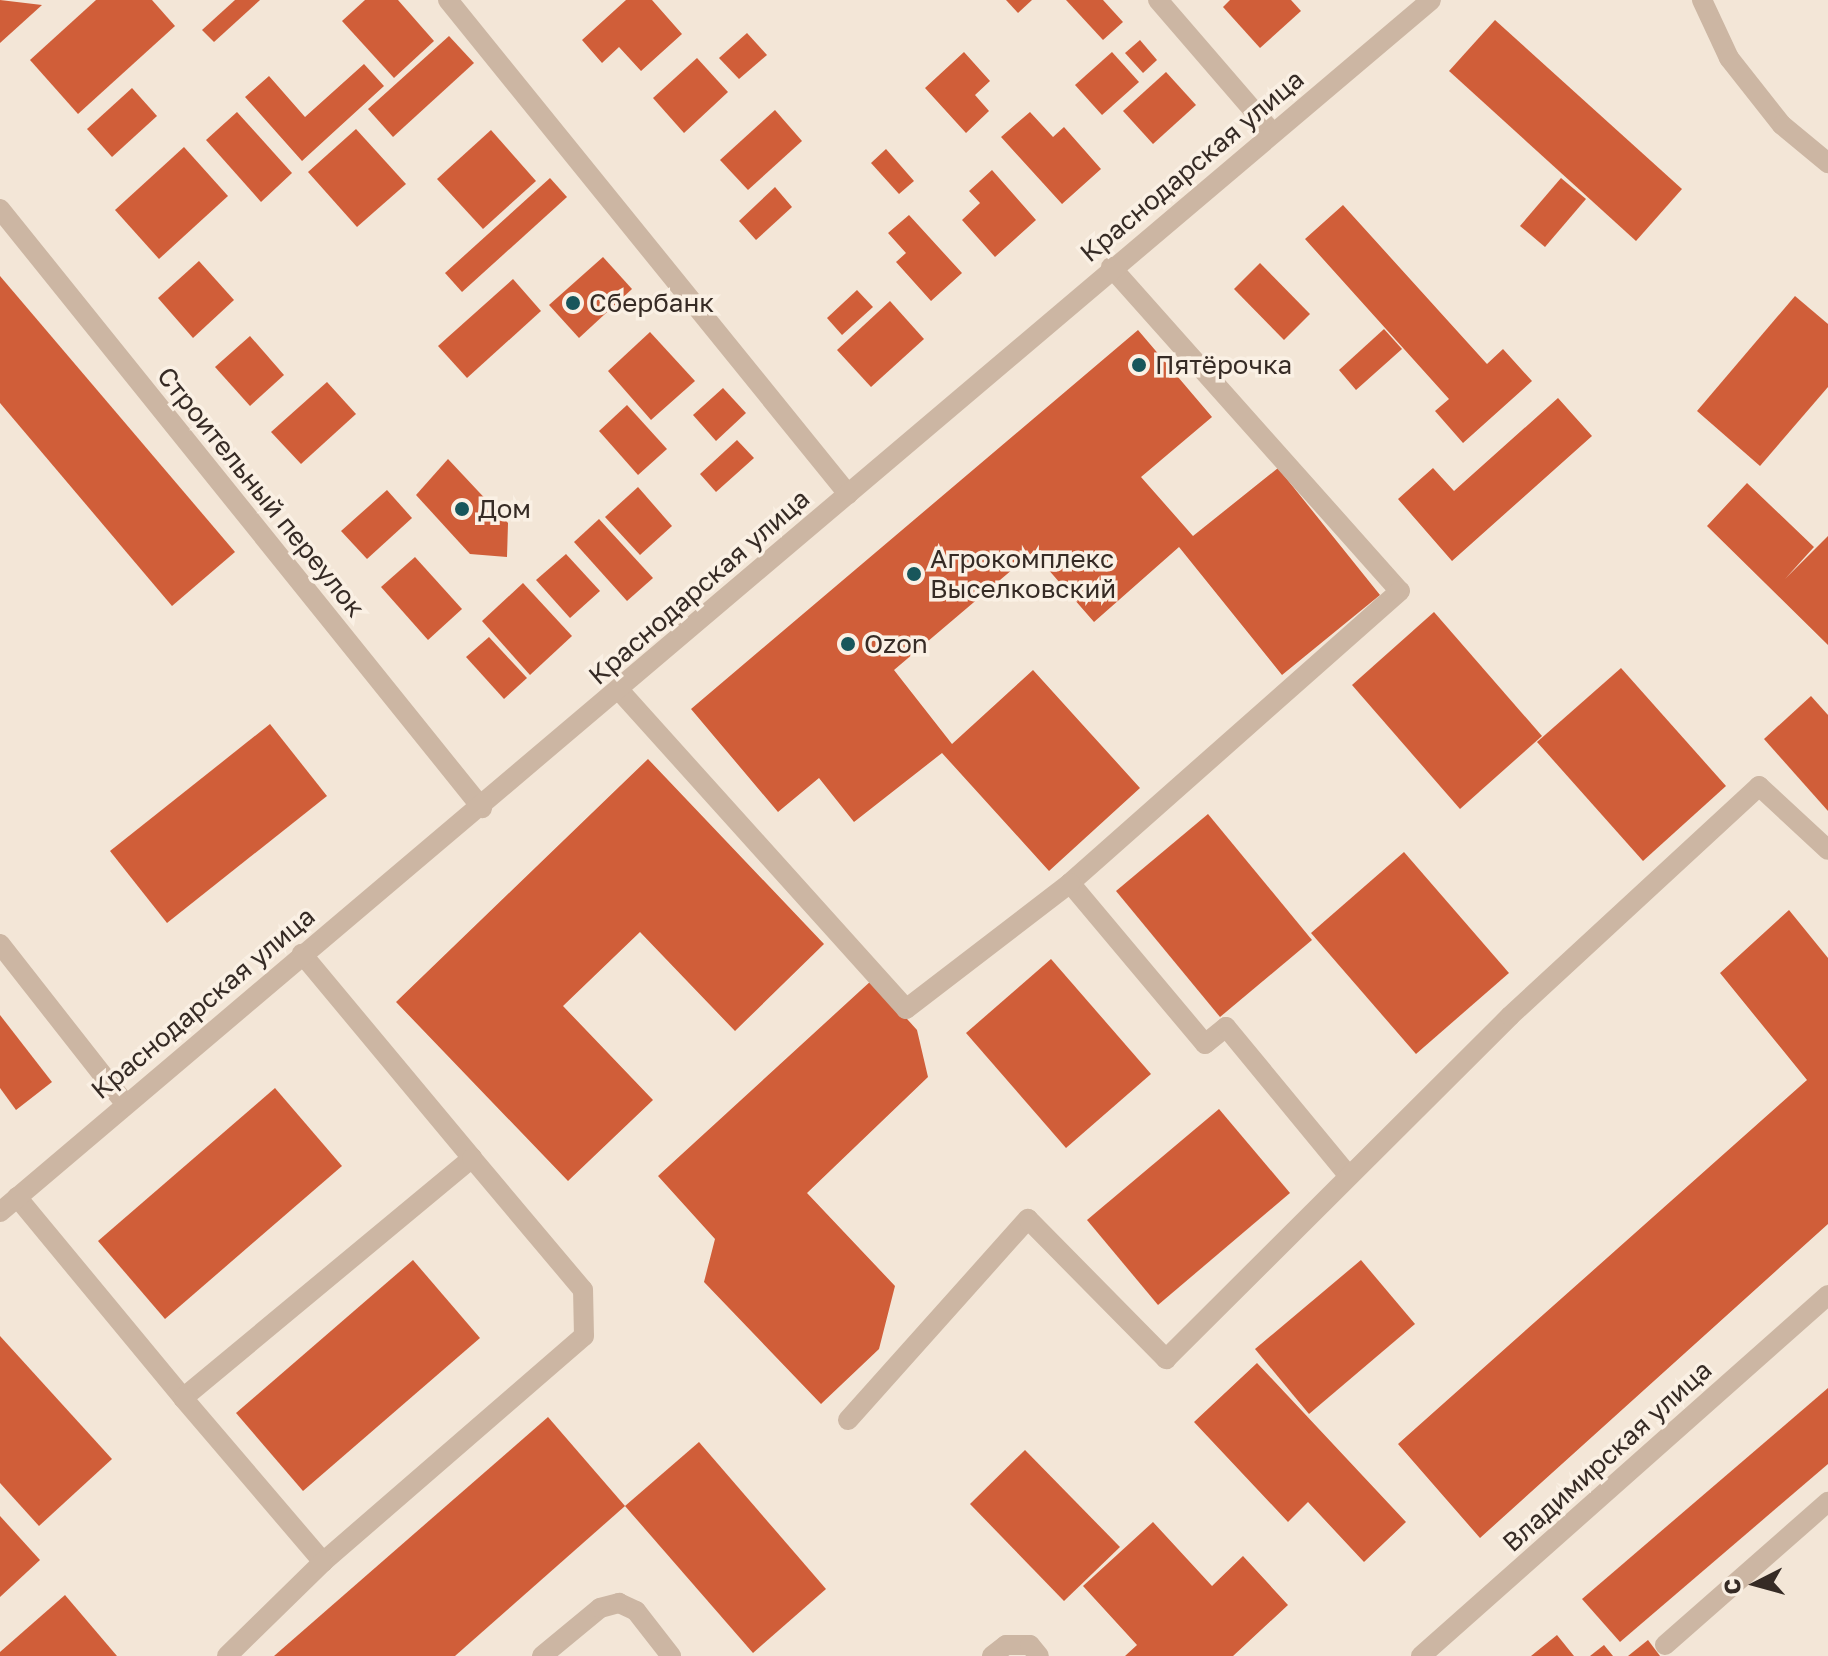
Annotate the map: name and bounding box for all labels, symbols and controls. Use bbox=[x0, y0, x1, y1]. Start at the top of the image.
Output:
street label: Краснодарская улица bbox=[1074, 63, 1310, 269]
place label: Сбербанк bbox=[589, 287, 714, 319]
marker: Сбербанк bbox=[564, 294, 582, 312]
place label: Пятёрочка bbox=[1155, 349, 1292, 381]
marker: Пятёрочка bbox=[1130, 356, 1148, 374]
street label: Строительный переулок bbox=[151, 361, 371, 623]
street label: Краснодарская улица bbox=[582, 483, 816, 691]
place label: Дом bbox=[478, 493, 531, 525]
marker: Дом bbox=[453, 500, 471, 518]
place label: Агрокомплекс Выселковский bbox=[930, 543, 1116, 604]
marker: Агрокомплекс Выселковский bbox=[905, 565, 923, 583]
place label: Ozon bbox=[864, 628, 928, 660]
marker: Ozon bbox=[839, 635, 857, 653]
street label: Краснодарская улица bbox=[85, 900, 321, 1106]
street label: Владимирская улица bbox=[1496, 1354, 1718, 1558]
north arrow bbox=[1716, 1544, 1796, 1624]
text: С bbox=[1717, 1577, 1746, 1596]

